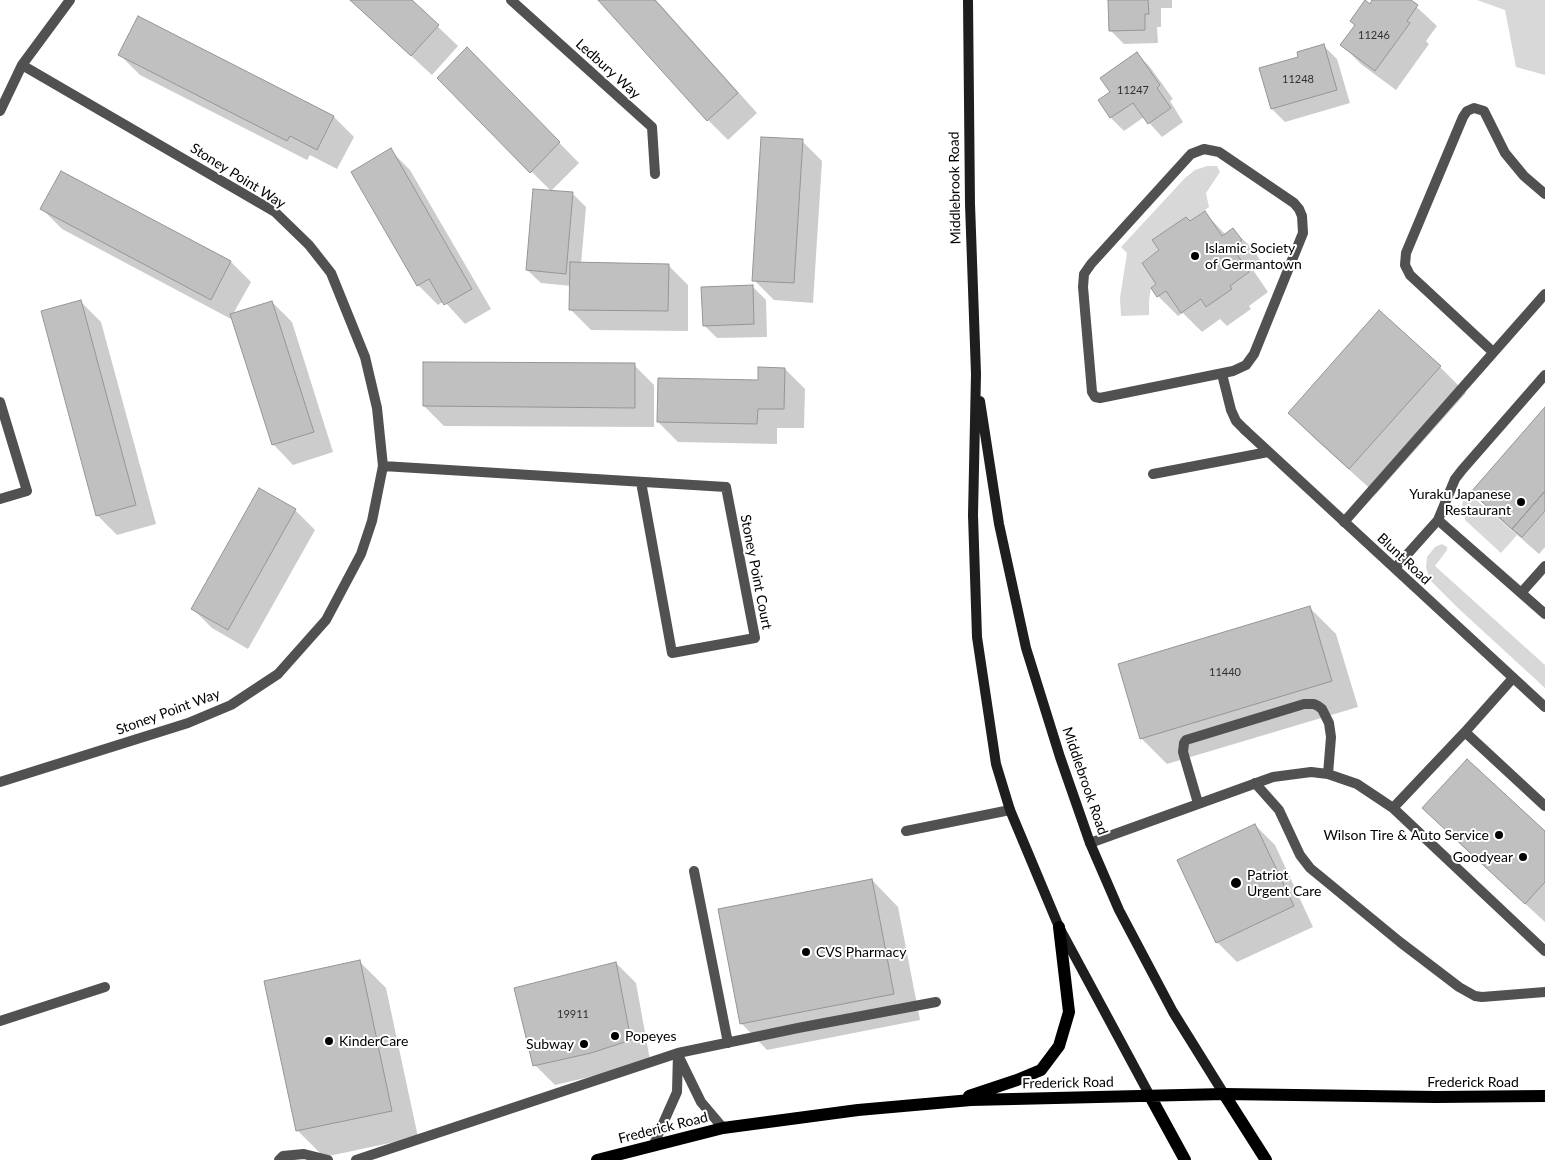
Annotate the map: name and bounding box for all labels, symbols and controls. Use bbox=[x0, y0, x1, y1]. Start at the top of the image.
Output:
house number: 11246 bbox=[1358, 28, 1390, 42]
street label: Ledbury Way bbox=[572, 36, 644, 102]
house number: 11248 bbox=[1282, 72, 1314, 86]
house number: 11247 bbox=[1117, 83, 1149, 97]
street label: Middlebrook Road bbox=[946, 131, 964, 245]
street label: Stoney Point Way bbox=[187, 140, 289, 212]
place label: Islamic Society of Germantown bbox=[1205, 240, 1302, 272]
marker: Islamic Society of Germantown bbox=[1189, 250, 1201, 262]
place label: Yuraku Japanese Restaurant bbox=[1409, 486, 1511, 518]
marker: Yuraku Japanese Restaurant bbox=[1515, 496, 1527, 508]
street label: Stoney Point Court bbox=[737, 513, 775, 631]
street label: Blunt Road bbox=[1374, 530, 1434, 588]
house number: 11440 bbox=[1209, 665, 1241, 679]
street label: Stoney Point Way bbox=[114, 685, 222, 739]
street label: Middlebrook Road bbox=[1059, 725, 1111, 837]
place label: Wilson Tire & Auto Service bbox=[1323, 827, 1489, 843]
marker: Wilson Tire & Auto Service bbox=[1493, 829, 1505, 841]
place label: Goodyear bbox=[1453, 849, 1513, 865]
marker: Goodyear bbox=[1517, 851, 1529, 863]
place label: Patriot Urgent Care bbox=[1247, 867, 1321, 900]
marker: Patriot Urgent Care bbox=[1229, 876, 1243, 890]
place label: CVS Pharmacy bbox=[816, 944, 906, 960]
marker: CVS Pharmacy bbox=[800, 946, 812, 958]
house number: 19911 bbox=[557, 1007, 589, 1021]
place label: Popeyes bbox=[625, 1028, 677, 1044]
marker: Popeyes bbox=[609, 1030, 621, 1042]
place label: KinderCare bbox=[339, 1033, 408, 1049]
marker: KinderCare bbox=[323, 1035, 335, 1047]
place label: Subway bbox=[526, 1036, 574, 1052]
marker: Subway bbox=[578, 1038, 590, 1050]
street label: Frederick Road bbox=[1022, 1074, 1114, 1092]
street label: Frederick Road bbox=[1427, 1074, 1519, 1090]
street label: Frederick Road bbox=[617, 1109, 709, 1147]

